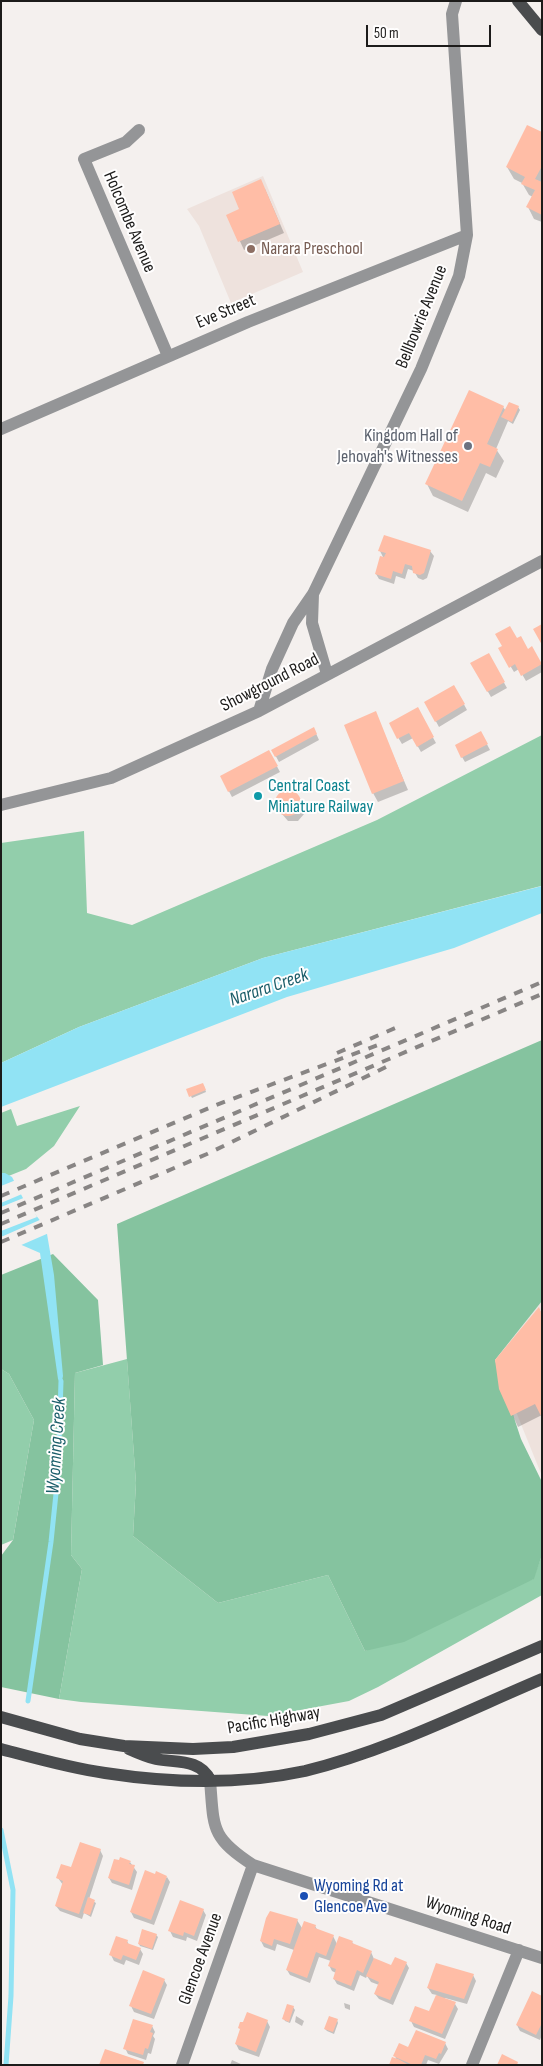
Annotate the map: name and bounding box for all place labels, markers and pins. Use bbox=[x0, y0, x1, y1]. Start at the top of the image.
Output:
place label: Narara Preschool bbox=[261, 238, 363, 260]
marker: Narara Preschool bbox=[245, 243, 257, 255]
place label: Kingdom Hall of Jehovah's Witnesses bbox=[337, 425, 458, 468]
marker: Kingdom Hall of Jehovah's Witnesses bbox=[462, 440, 474, 452]
place label: Central Coast Miniature Railway bbox=[268, 775, 373, 818]
marker: Central Coast Miniature Railway bbox=[252, 790, 264, 802]
place label: Wyoming Rd at Glencoe Ave bbox=[314, 1875, 403, 1918]
marker: Wyoming Rd at Glencoe Ave bbox=[298, 1890, 310, 1902]

